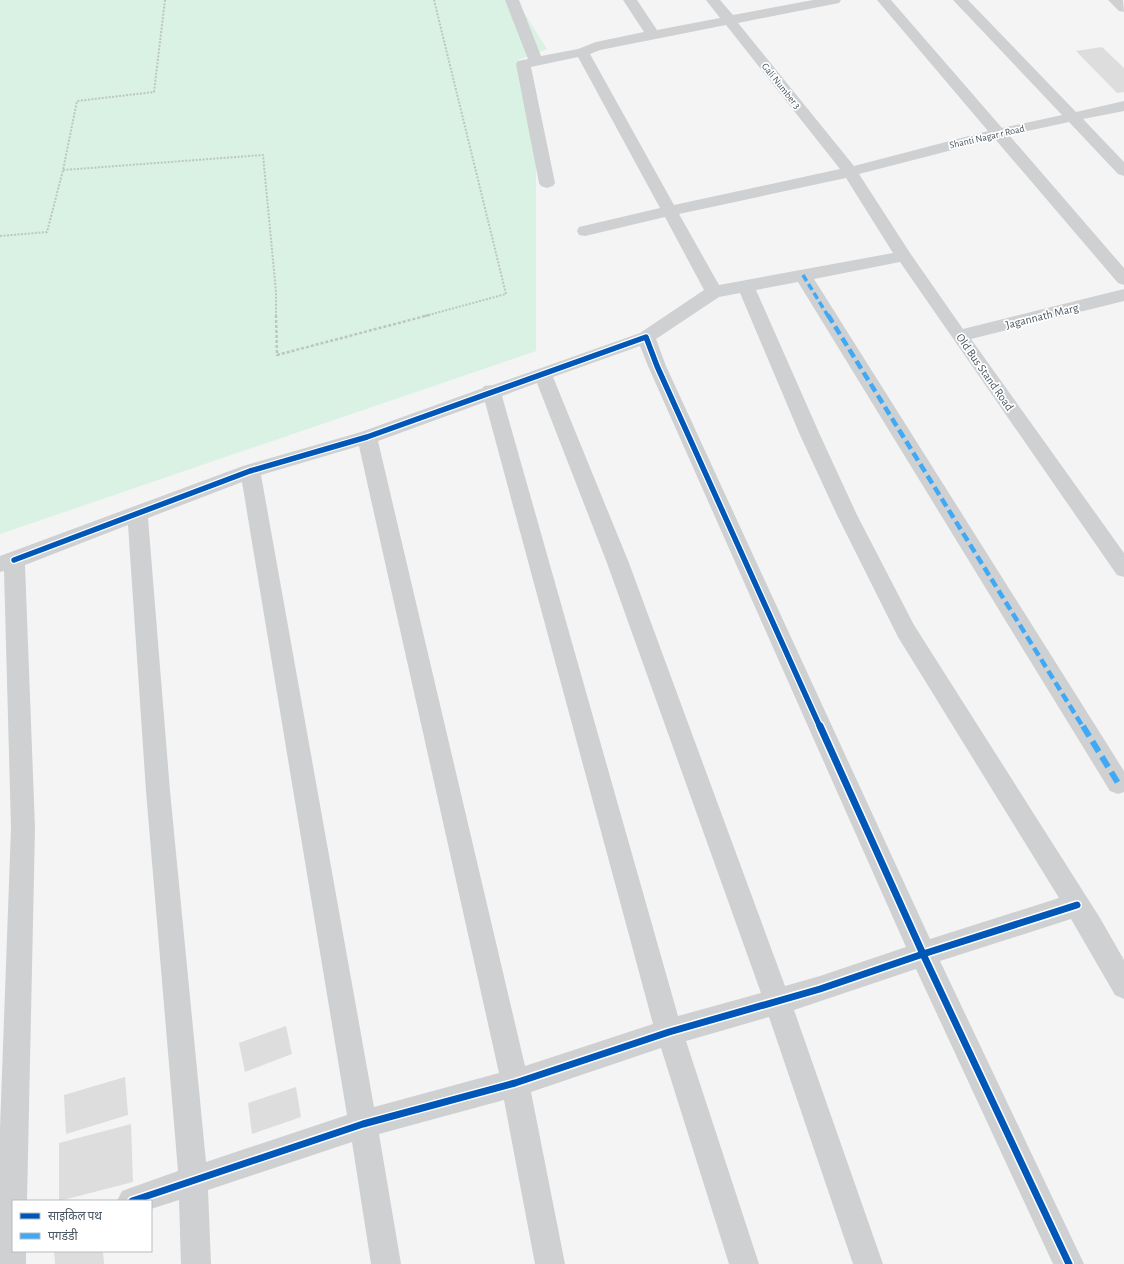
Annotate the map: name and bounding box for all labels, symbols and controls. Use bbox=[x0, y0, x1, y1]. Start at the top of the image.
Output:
street label: Gali Number 3 bbox=[760, 61, 802, 111]
street label: Shanti Nagar r Road bbox=[948, 123, 1026, 151]
street label: Jagannath Marg bbox=[1004, 301, 1080, 331]
street label: Old Bus Stand Road bbox=[954, 331, 1016, 413]
legend bbox=[12, 1200, 152, 1252]
text: साइकिल पथ bbox=[48, 1208, 102, 1223]
text: पगडंडी bbox=[48, 1228, 78, 1242]

